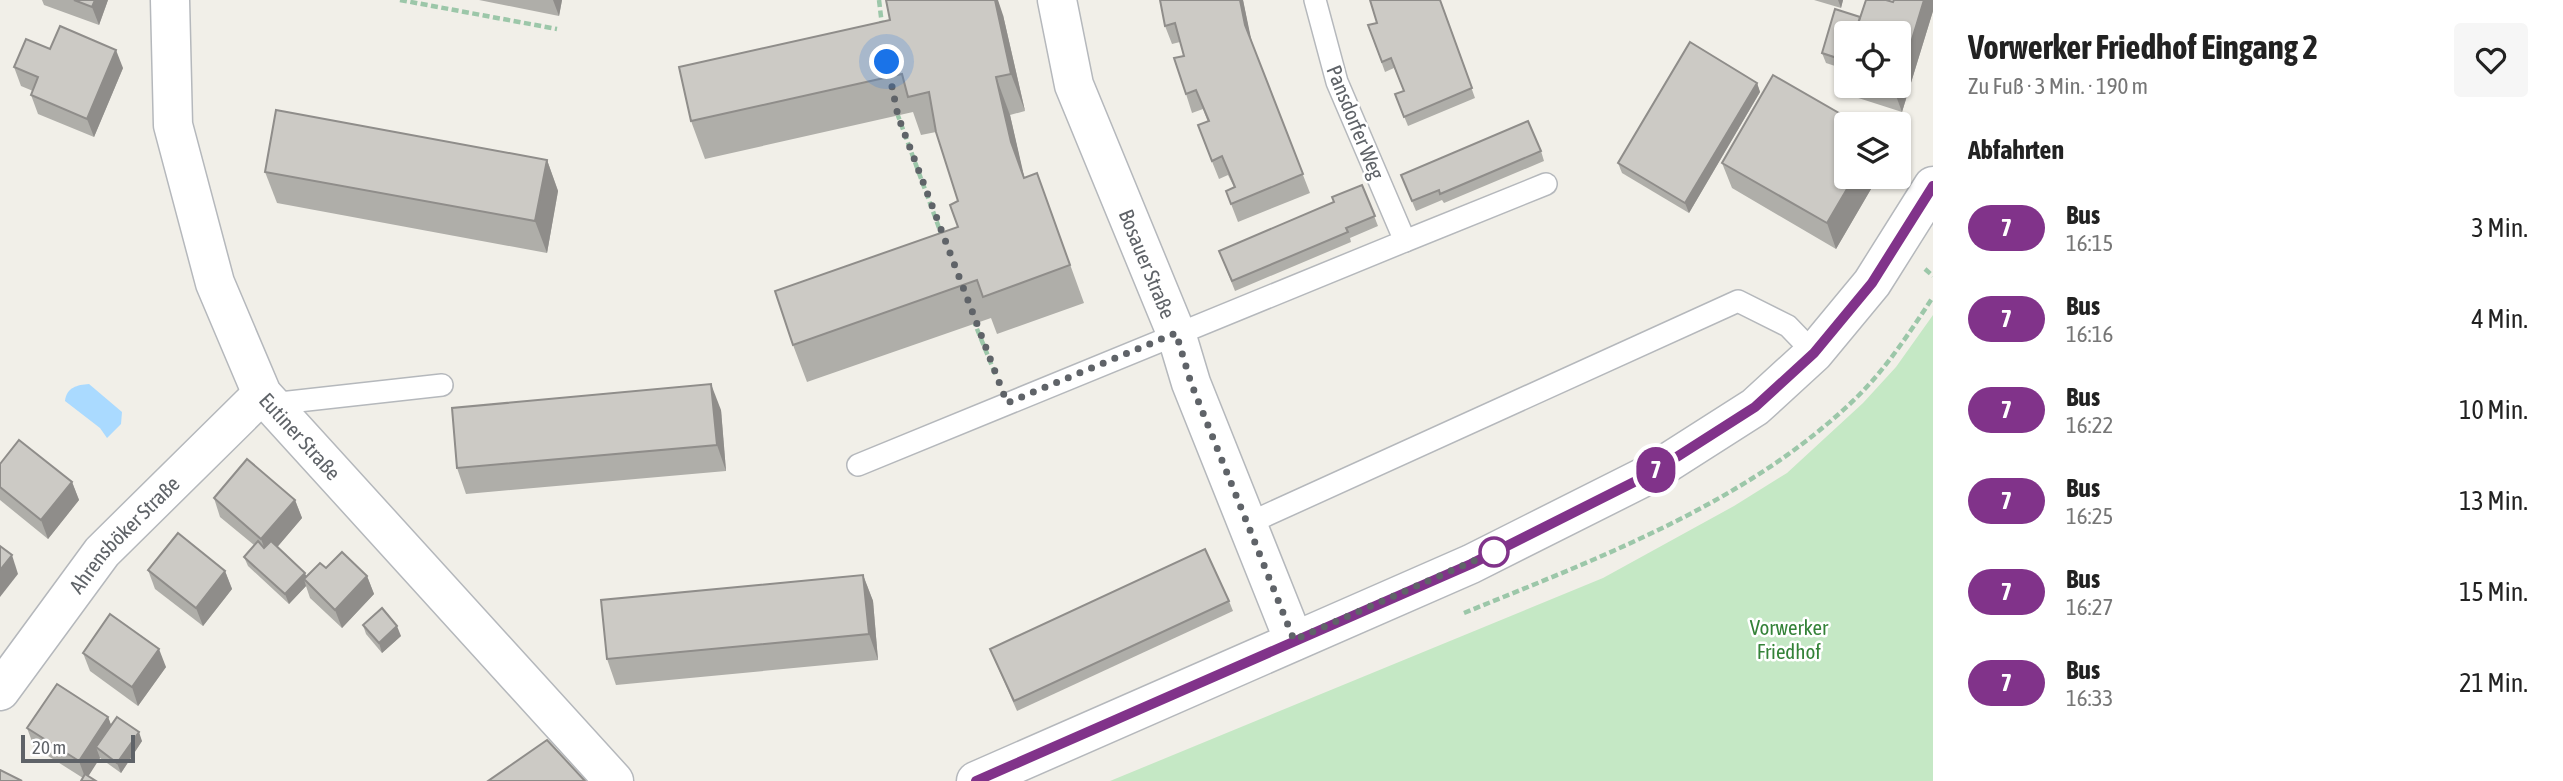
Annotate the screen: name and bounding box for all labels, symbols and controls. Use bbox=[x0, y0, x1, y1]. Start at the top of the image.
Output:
map controls bbox=[1834, 21, 1911, 189]
button: locate bbox=[1834, 21, 1911, 98]
button: heart bbox=[2454, 23, 2528, 97]
text: Vorwerker Friedhof Eingang 2 bbox=[1968, 28, 2318, 66]
your location bbox=[869, 44, 904, 79]
street label: Pansdorfer Weg bbox=[1322, 62, 1390, 182]
text: Zu Fuß · 3 Min. · 190 m bbox=[1968, 73, 2148, 99]
button: layers bbox=[1834, 112, 1911, 189]
text: Abfahrten bbox=[1968, 135, 2064, 165]
text: Bus bbox=[2066, 200, 2100, 230]
street label: Bosauer Straße bbox=[1114, 206, 1181, 322]
text: 3 Min. bbox=[2472, 213, 2528, 243]
text: 7 bbox=[2001, 214, 2012, 241]
text: 16:15 bbox=[2066, 230, 2113, 256]
text: Bus bbox=[2066, 291, 2100, 321]
text: 4 Min. bbox=[2472, 304, 2528, 334]
text: 7 bbox=[2001, 305, 2012, 332]
text: 16:16 bbox=[2066, 321, 2113, 347]
text: Bus bbox=[2066, 382, 2100, 412]
street label: Eutiner Straße bbox=[255, 388, 346, 484]
text: 10 Min. bbox=[2459, 395, 2528, 425]
text: 7 bbox=[2001, 396, 2012, 423]
text: 16:22 bbox=[2066, 412, 2113, 438]
line badge: 7 bbox=[1633, 447, 1679, 493]
text: 7 bbox=[1650, 456, 1662, 483]
street label: Ahrensböker Straße bbox=[64, 471, 184, 598]
text: Bus bbox=[2066, 473, 2100, 503]
text: 13 Min. bbox=[2459, 486, 2528, 516]
text: 7 bbox=[2001, 487, 2012, 514]
text: 16:25 bbox=[2066, 503, 2113, 529]
unlabelled marker bbox=[1479, 537, 1509, 567]
text: Bus bbox=[2066, 564, 2100, 594]
text: 15 Min. bbox=[2459, 577, 2528, 607]
text: 7 bbox=[2001, 578, 2012, 605]
text: 16:27 bbox=[2066, 594, 2113, 620]
park label: Vorwerker Friedhof bbox=[1750, 615, 1829, 663]
text: Bus bbox=[2066, 655, 2100, 685]
text: 21 Min. bbox=[2459, 668, 2528, 698]
text: 7 bbox=[2001, 669, 2012, 696]
text: 16:33 bbox=[2066, 685, 2113, 711]
scale bar bbox=[21, 732, 135, 764]
text: 20 m bbox=[32, 736, 66, 758]

